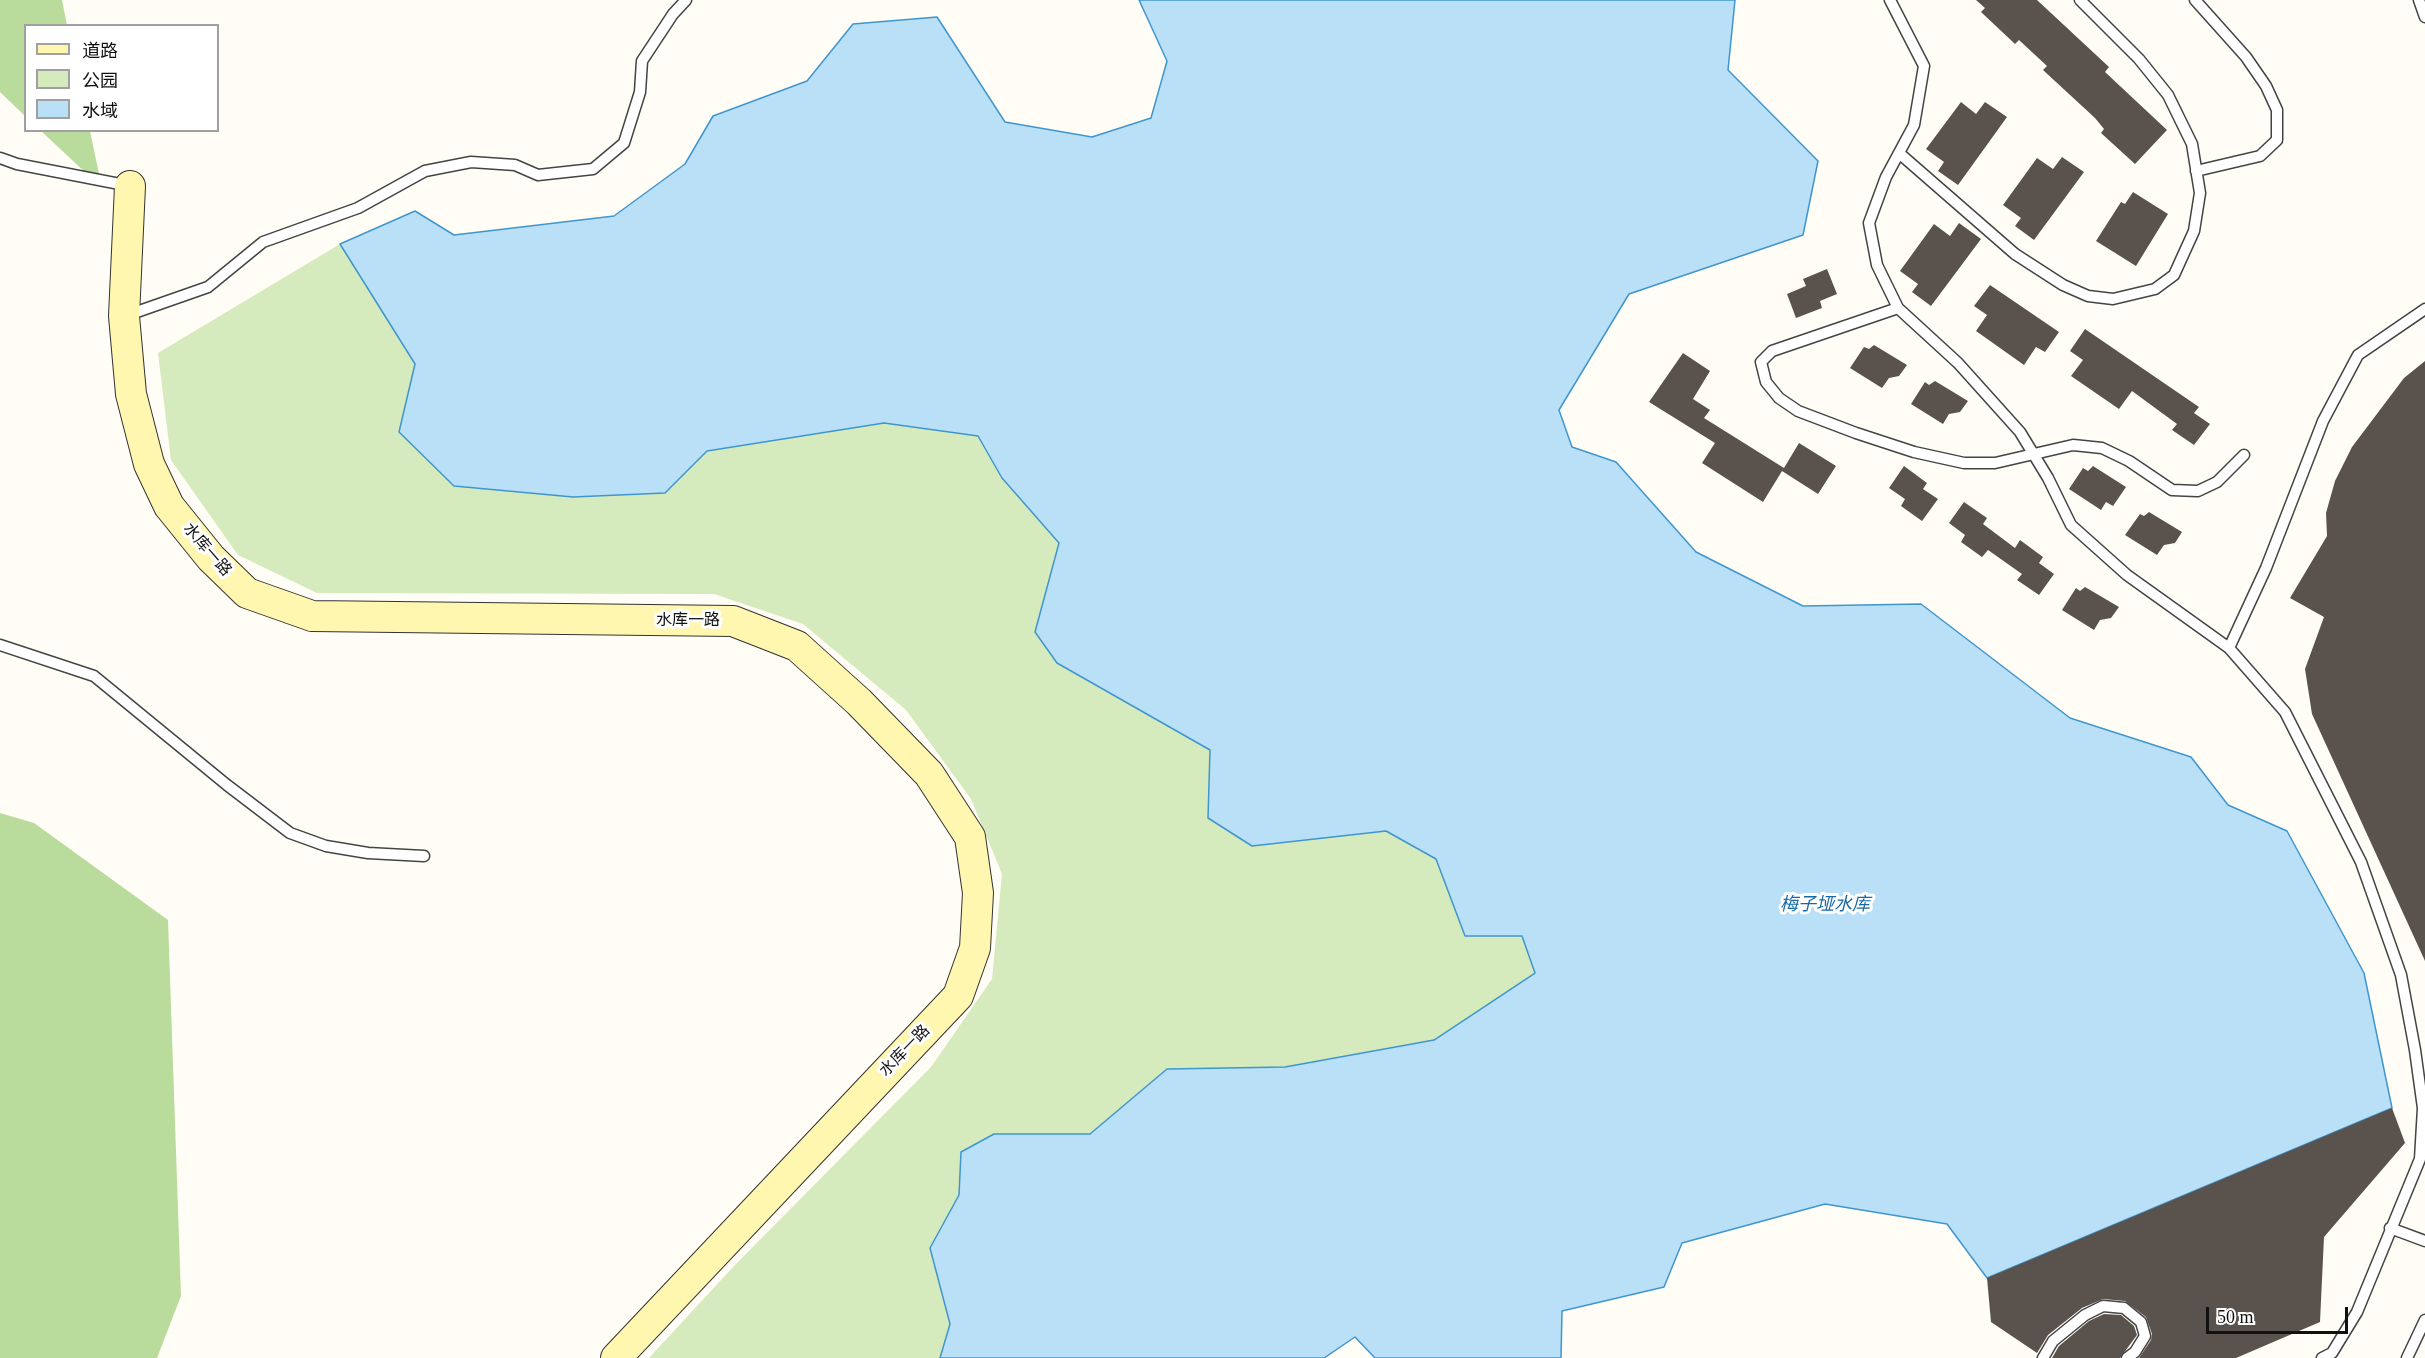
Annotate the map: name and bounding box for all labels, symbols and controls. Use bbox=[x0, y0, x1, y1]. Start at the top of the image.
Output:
legend bbox=[24, 24, 219, 132]
text: 道路 bbox=[82, 41, 118, 61]
text: 公园 bbox=[82, 71, 118, 91]
text: 水域 bbox=[82, 101, 118, 121]
street label: 水库一路 bbox=[179, 520, 235, 580]
street label: 水库一路 bbox=[656, 611, 720, 631]
water label: 梅子垭水库 bbox=[1780, 894, 1870, 916]
street label: 水库一路 bbox=[876, 1021, 934, 1081]
scale bar bbox=[2209, 1295, 2352, 1333]
text: 50 m bbox=[2217, 1307, 2254, 1327]

